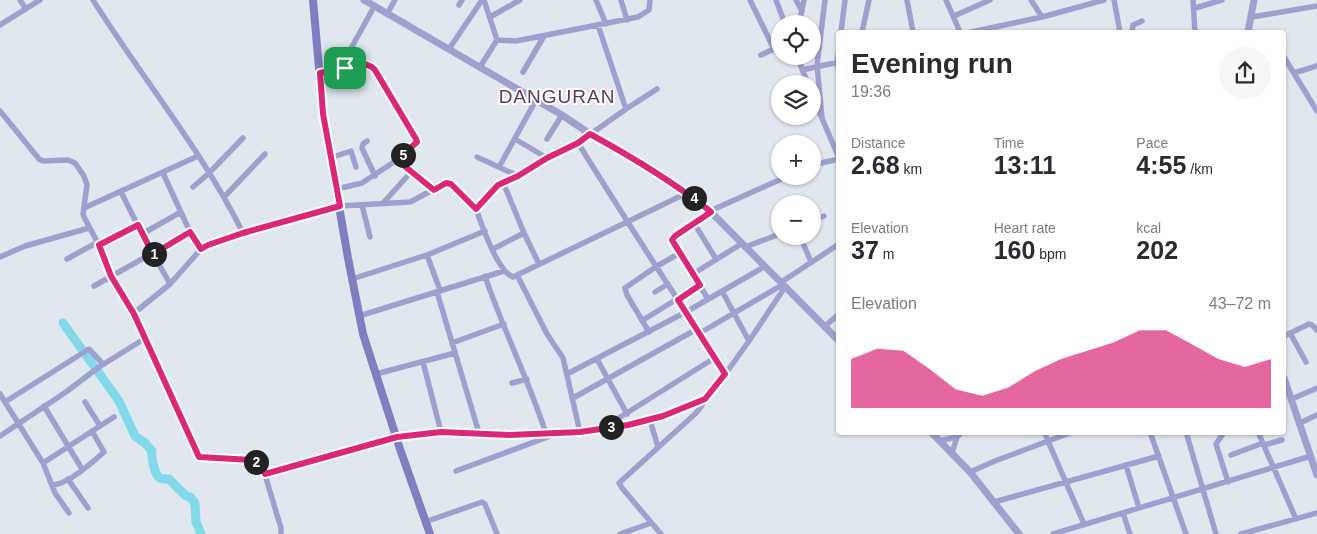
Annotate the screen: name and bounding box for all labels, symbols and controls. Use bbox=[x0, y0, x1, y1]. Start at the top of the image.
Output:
map controls bbox=[771, 15, 821, 245]
button: locate bbox=[771, 15, 821, 65]
pin bbox=[324, 47, 366, 89]
button: share bbox=[1219, 47, 1271, 99]
text: Evening run bbox=[851, 48, 1013, 79]
icon: arrive bbox=[331, 54, 359, 82]
button: layers bbox=[771, 75, 821, 125]
text: 19:36 bbox=[851, 83, 891, 100]
district label: DANGURAN bbox=[499, 86, 615, 107]
button: + bbox=[771, 135, 821, 185]
text: Distance bbox=[851, 135, 905, 151]
text: Time bbox=[994, 135, 1024, 151]
text: Pace bbox=[1136, 135, 1168, 151]
pin: 5 bbox=[390, 142, 416, 168]
text: 5 bbox=[400, 147, 407, 163]
text: 2.68 bbox=[851, 151, 900, 179]
text: 13:11 bbox=[994, 151, 1056, 179]
text: 4:55 bbox=[1136, 151, 1186, 179]
text: km bbox=[900, 161, 922, 177]
text: /km bbox=[1186, 161, 1213, 177]
pin: 4 bbox=[682, 186, 706, 210]
text: 4 bbox=[691, 190, 698, 206]
button: − bbox=[771, 195, 821, 245]
text: Elevation bbox=[851, 220, 909, 236]
text: Heart rate bbox=[994, 220, 1056, 236]
text: kcal bbox=[1136, 220, 1161, 236]
text: 37 bbox=[851, 236, 879, 264]
text: 160 bbox=[994, 236, 1035, 264]
text: 202 bbox=[1136, 236, 1178, 264]
pin: 1 bbox=[142, 242, 166, 266]
text: 1 bbox=[151, 246, 158, 262]
text: m bbox=[879, 246, 894, 262]
text: bpm bbox=[1035, 246, 1067, 262]
text: Elevation bbox=[851, 295, 917, 312]
text: 43–72 m bbox=[1209, 295, 1271, 312]
pin: 3 bbox=[598, 414, 624, 440]
text: 3 bbox=[608, 419, 615, 435]
pin: 2 bbox=[244, 450, 268, 474]
text: 2 bbox=[253, 454, 260, 470]

